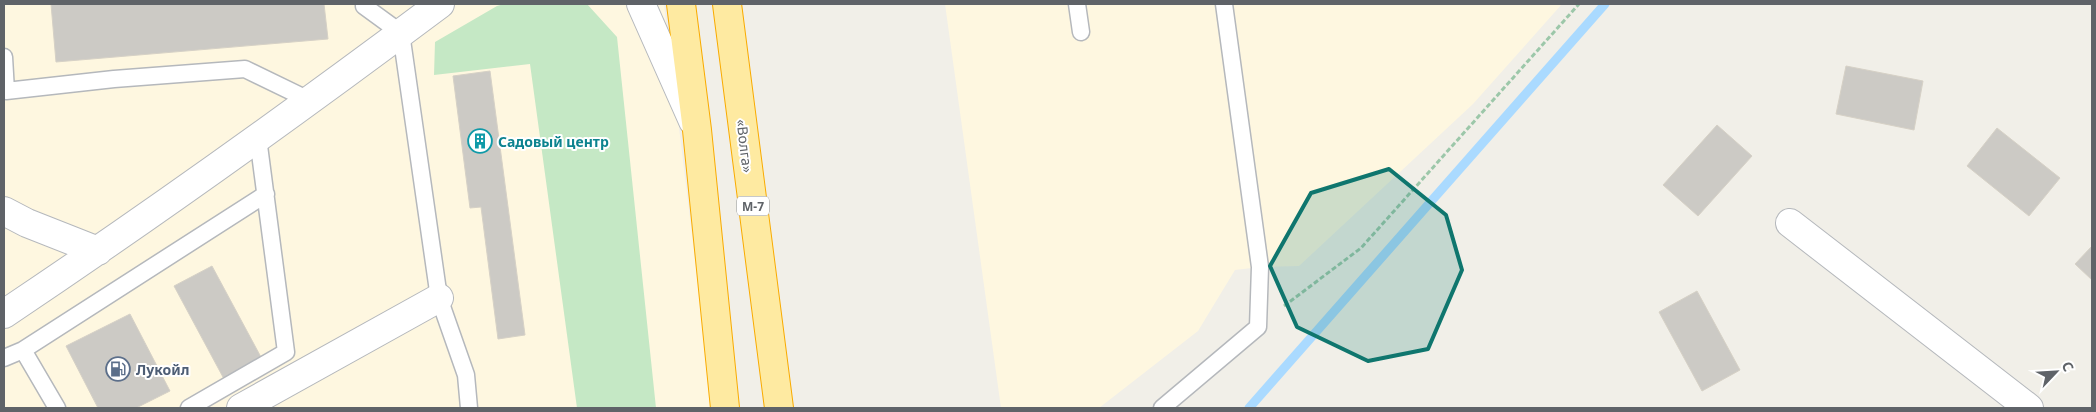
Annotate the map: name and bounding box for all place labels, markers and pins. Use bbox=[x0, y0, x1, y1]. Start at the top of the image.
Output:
building icon: Садовый центр bbox=[467, 128, 493, 154]
place label: Садовый центр bbox=[498, 132, 609, 151]
fuel station icon: Лукойл bbox=[105, 356, 131, 382]
place label: Лукойл bbox=[136, 360, 189, 379]

